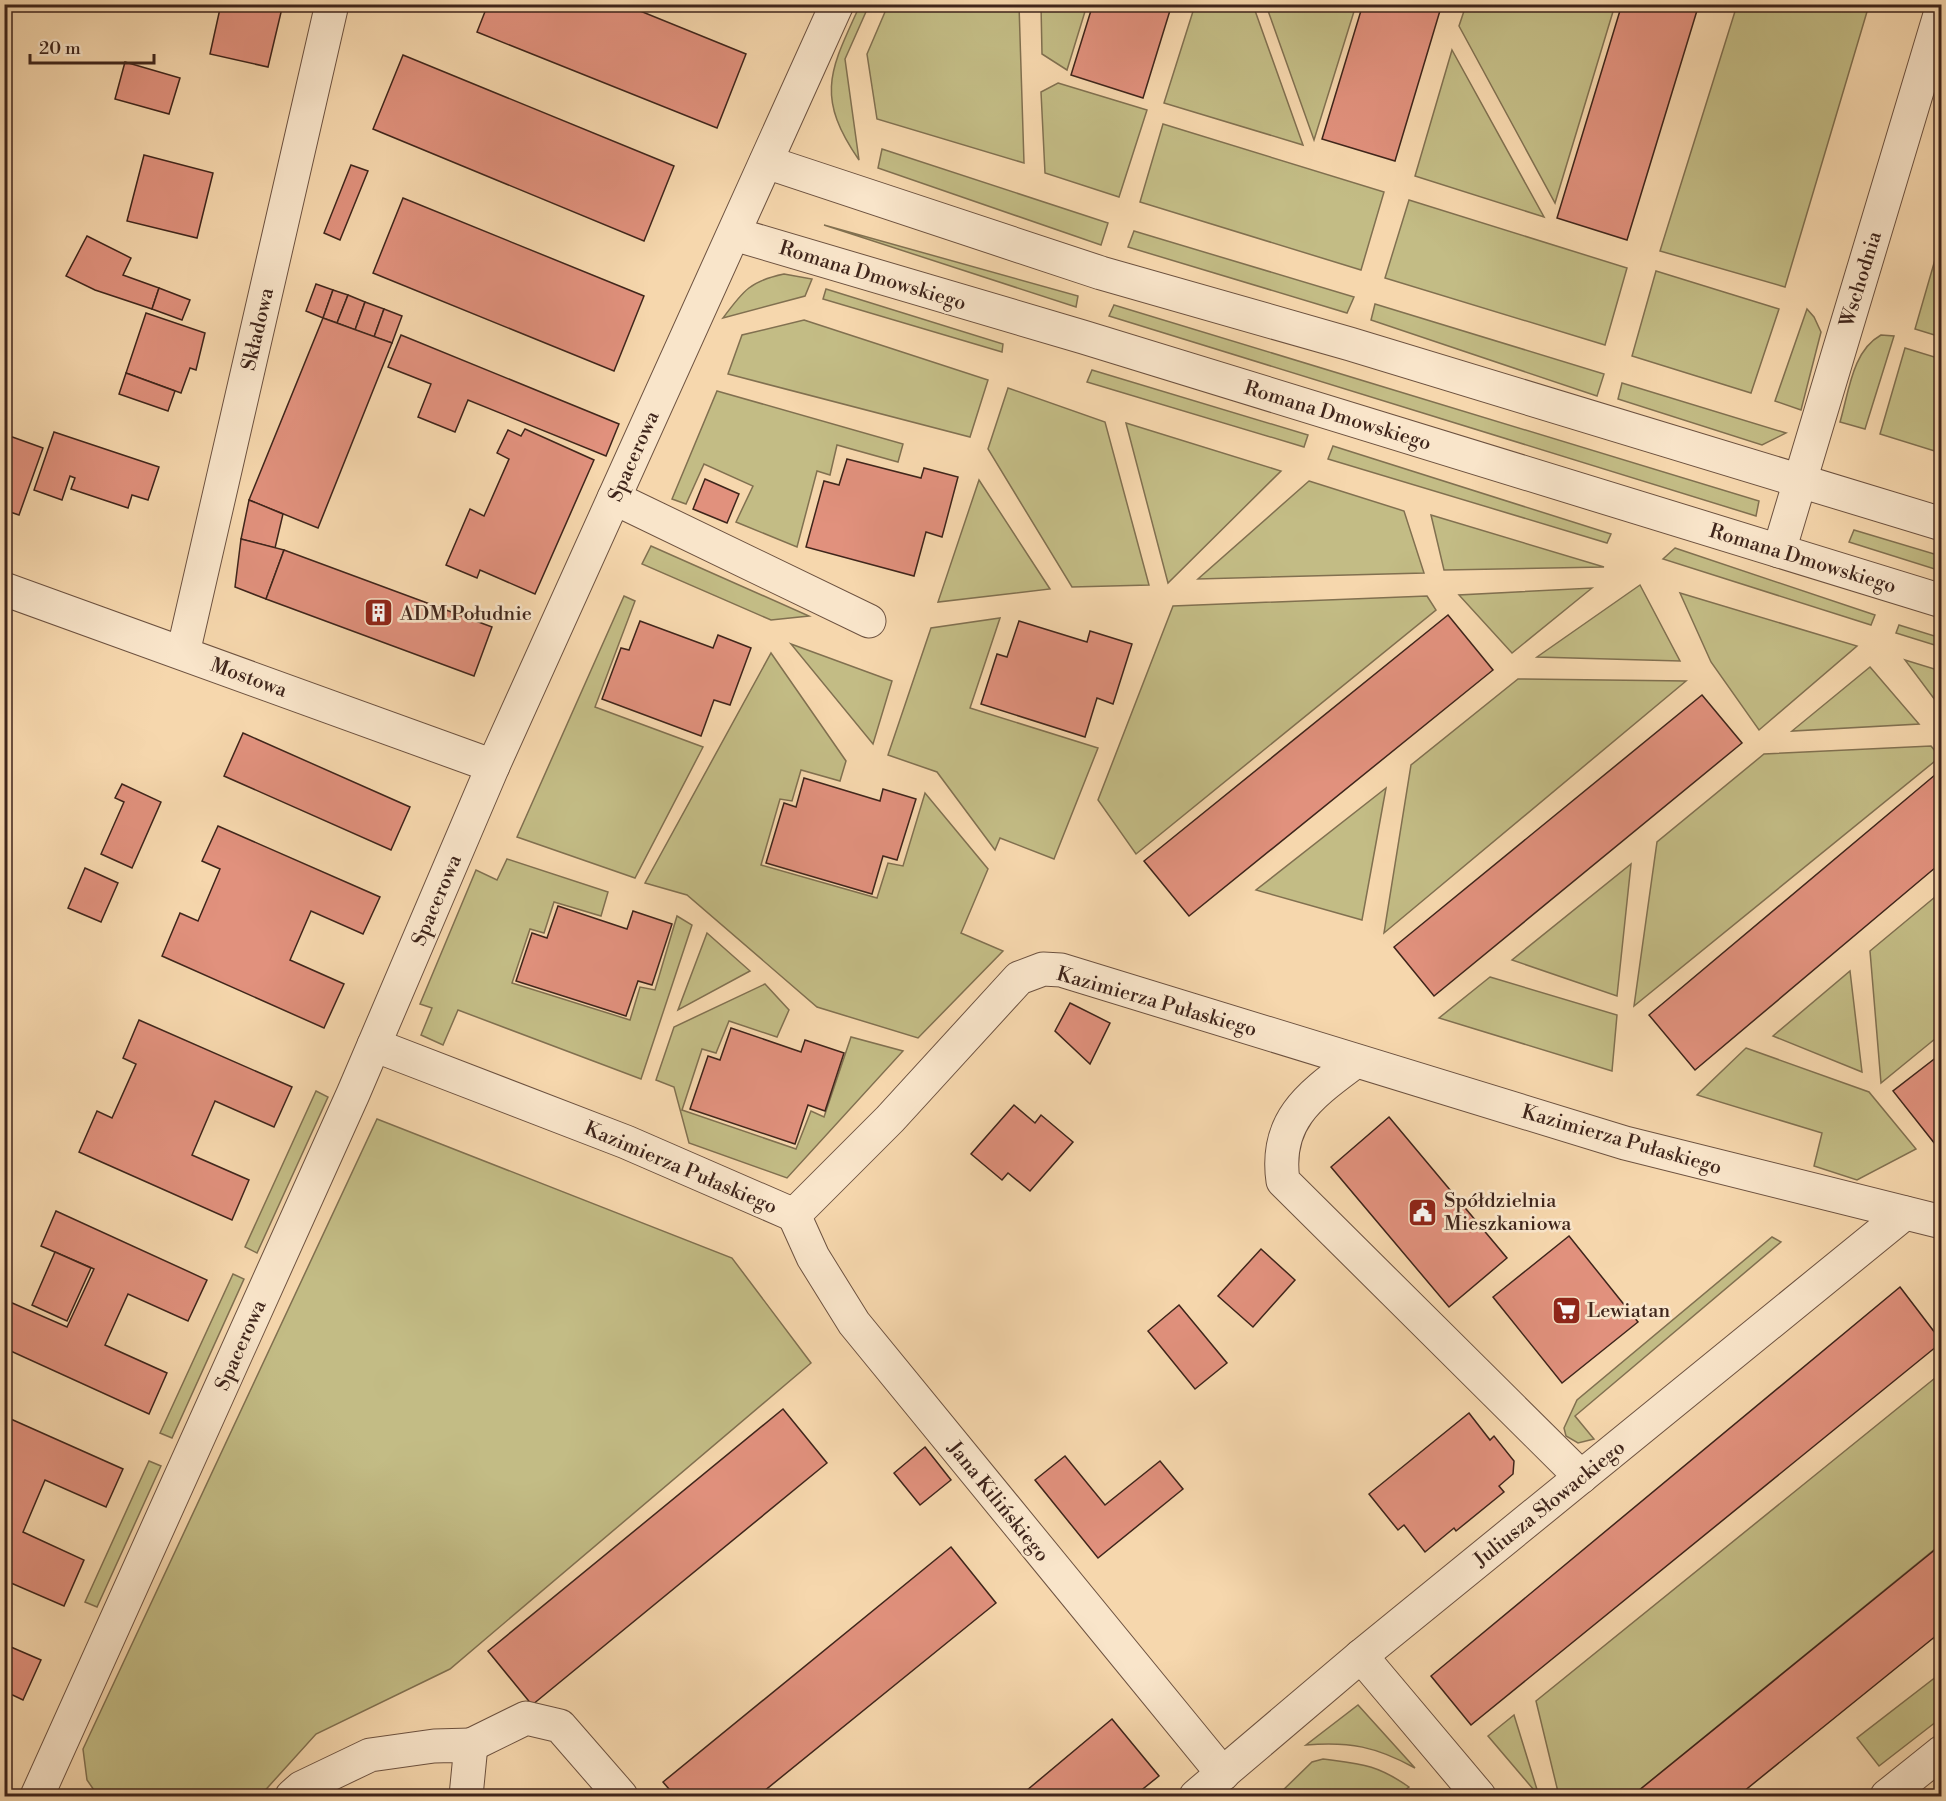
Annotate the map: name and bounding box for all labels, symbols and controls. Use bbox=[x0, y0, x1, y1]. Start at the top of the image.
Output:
scale bar bbox=[30, 27, 154, 65]
text: 20 m bbox=[39, 37, 81, 60]
street label: Wschodnia bbox=[1835, 228, 1888, 331]
street label: Romana Dmowskiego bbox=[776, 236, 969, 317]
street label: Składowa bbox=[237, 285, 280, 373]
street label: Romana Dmowskiego bbox=[1241, 376, 1434, 457]
street label: Spacerowa bbox=[603, 407, 666, 506]
street label: Romana Dmowskiego bbox=[1706, 519, 1899, 600]
building icon: ADM Południe bbox=[363, 597, 395, 629]
place label: ADM Południe bbox=[399, 602, 532, 627]
street label: Mostowa bbox=[207, 653, 291, 704]
street label: Spacerowa bbox=[407, 850, 468, 950]
street label: Kazimierza Pułaskiego bbox=[1054, 962, 1260, 1043]
street label: Kazimierza Pułaskiego bbox=[1519, 1100, 1725, 1181]
street label: Kazimierza Pułaskiego bbox=[580, 1116, 781, 1220]
place label: Spółdzielnia Mieszkaniowa bbox=[1444, 1189, 1572, 1237]
public building icon: Spółdzielnia Mieszkaniowa bbox=[1407, 1196, 1439, 1228]
supermarket icon: Lewiatan bbox=[1550, 1294, 1582, 1326]
street label: Spacerowa bbox=[210, 1296, 273, 1395]
place label: Lewiatan bbox=[1587, 1299, 1670, 1324]
street label: Juliusza Słowackiego bbox=[1468, 1435, 1631, 1574]
street label: Jana Kilińskiego bbox=[941, 1436, 1054, 1567]

